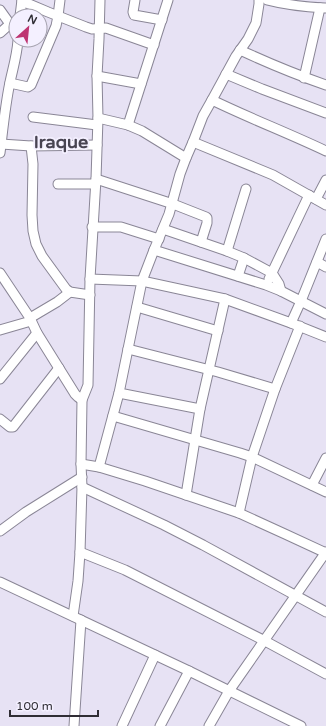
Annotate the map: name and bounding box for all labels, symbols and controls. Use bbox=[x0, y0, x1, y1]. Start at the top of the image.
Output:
north arrow bbox=[8, 8, 48, 48]
text: N bbox=[25, 12, 39, 27]
district label: Iraque bbox=[34, 131, 88, 153]
scale bar bbox=[10, 692, 98, 718]
text: 100 m bbox=[16, 699, 53, 713]

